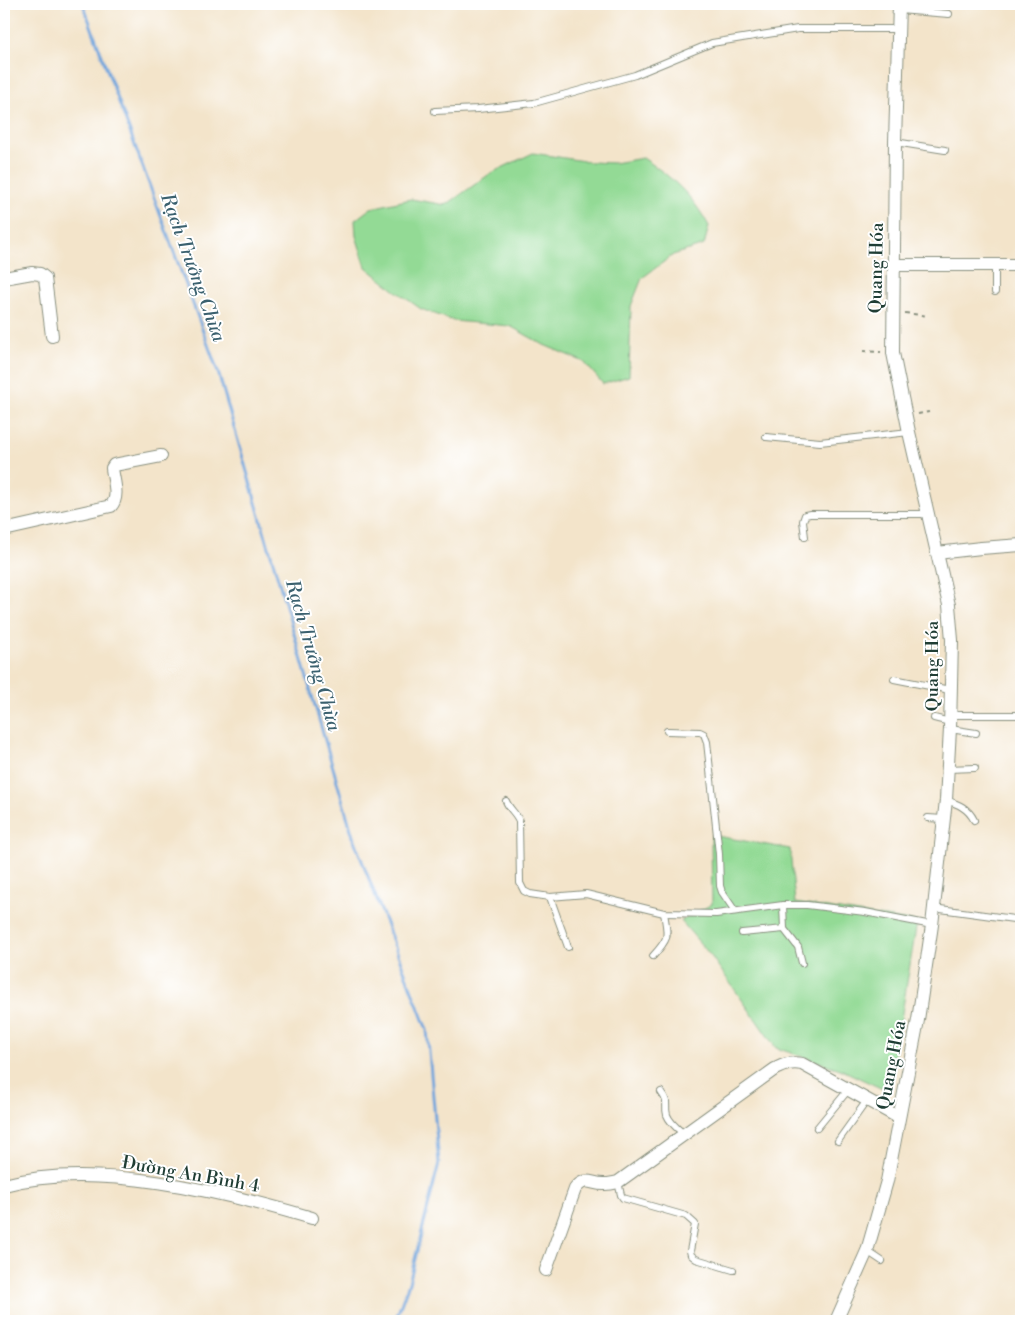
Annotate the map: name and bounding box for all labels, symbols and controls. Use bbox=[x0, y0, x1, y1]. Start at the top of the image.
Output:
water label: Rạch Trưởng Chừa bbox=[155, 189, 231, 345]
street label: Quang Hóa bbox=[864, 222, 889, 314]
water label: Rạch Trưởng Chừa bbox=[280, 576, 346, 734]
street label: Quang Hóa bbox=[921, 620, 944, 711]
street label: Quang Hóa bbox=[872, 1017, 912, 1112]
street label: Đường An Bình 4 bbox=[120, 1151, 262, 1198]

